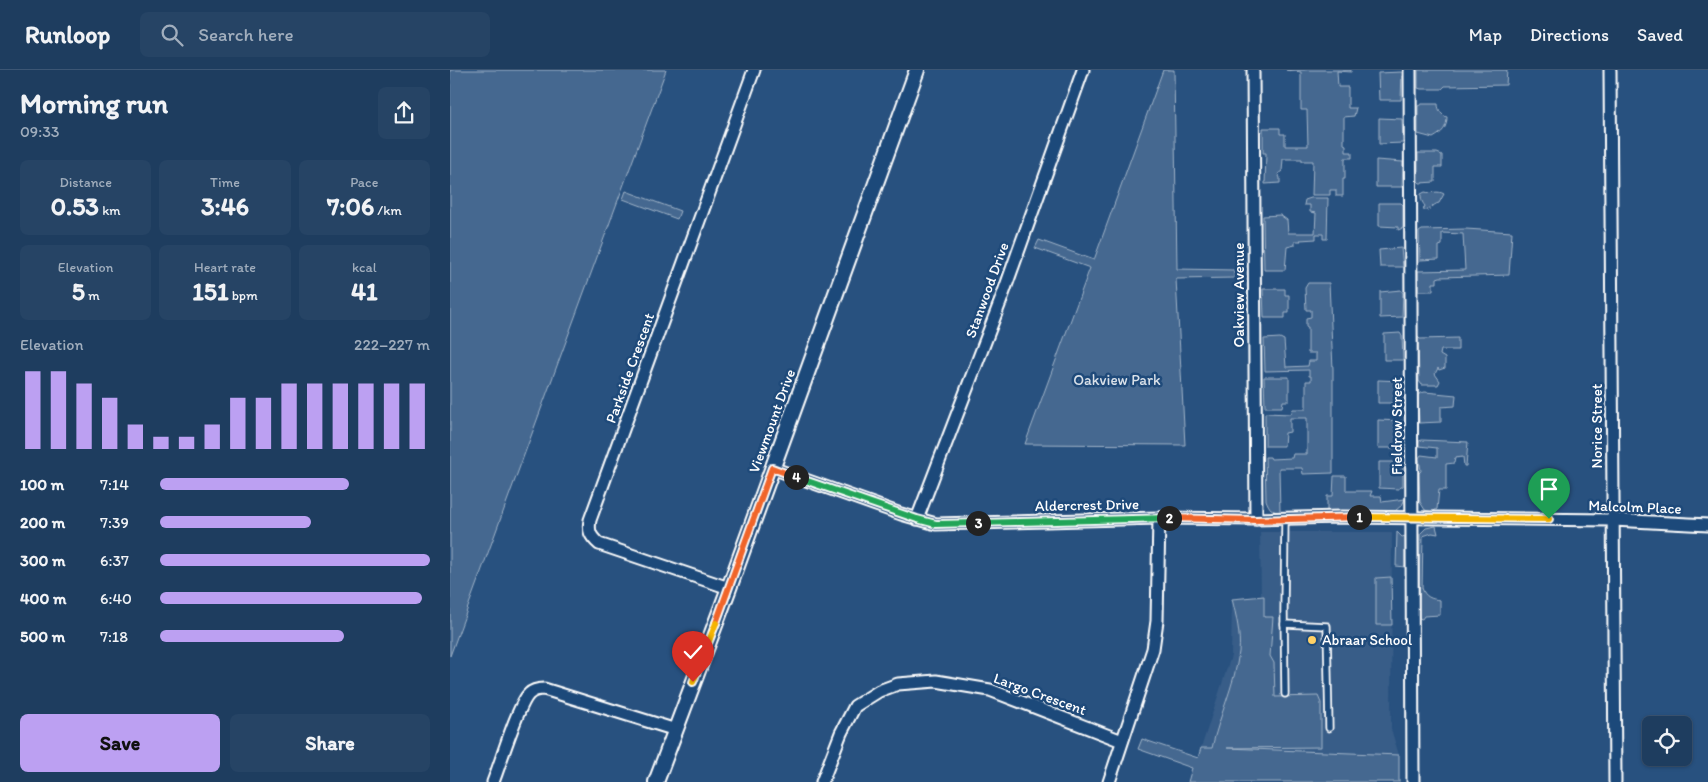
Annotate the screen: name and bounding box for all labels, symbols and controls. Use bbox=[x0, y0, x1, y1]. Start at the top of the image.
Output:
search box bbox=[140, 12, 490, 57]
text: Runloop bbox=[25, 20, 110, 49]
icon: search bbox=[158, 21, 186, 49]
text: Search here bbox=[198, 23, 293, 46]
text: Map bbox=[1469, 24, 1502, 46]
text: Directions bbox=[1530, 24, 1609, 46]
text: Saved bbox=[1637, 24, 1683, 46]
text: Morning run bbox=[20, 86, 168, 120]
button: share bbox=[378, 87, 430, 139]
text: 09:33 bbox=[20, 122, 60, 141]
text: Distance bbox=[59, 174, 112, 191]
text: Time bbox=[210, 174, 240, 191]
text: Pace bbox=[350, 174, 378, 191]
text: 0.53 bbox=[51, 191, 99, 221]
text: 3:46 bbox=[201, 191, 249, 221]
text: 7:06 bbox=[327, 191, 374, 221]
text: km bbox=[99, 202, 121, 219]
text: /km bbox=[374, 202, 402, 219]
street label: Stanwood Drive bbox=[961, 240, 1013, 340]
street label: Oakview Avenue bbox=[1230, 243, 1248, 347]
text: Elevation bbox=[58, 259, 113, 276]
text: Heart rate bbox=[194, 259, 256, 276]
text: kcal bbox=[352, 259, 377, 276]
text: 5 bbox=[72, 276, 85, 306]
text: 151 bbox=[192, 276, 229, 306]
text: 41 bbox=[351, 276, 378, 306]
text: m bbox=[85, 287, 100, 304]
text: bpm bbox=[229, 287, 258, 304]
street label: Parkside Crescent bbox=[602, 310, 658, 426]
text: Elevation bbox=[20, 335, 84, 354]
text: 222–227 m bbox=[354, 335, 430, 354]
street label: Viewmount Drive bbox=[745, 367, 799, 475]
park label: Oakview Park bbox=[1073, 371, 1161, 389]
street label: Fieldrow Street bbox=[1388, 377, 1406, 475]
street label: Norice Street bbox=[1588, 383, 1606, 468]
pin: 4 bbox=[784, 464, 808, 490]
pin bbox=[1528, 468, 1570, 519]
text: 4 bbox=[792, 469, 801, 486]
text: 100 m bbox=[20, 475, 64, 494]
text: 7:14 bbox=[100, 475, 129, 494]
icon: arrive bbox=[1535, 475, 1563, 503]
street label: Aldercrest Drive bbox=[1035, 495, 1139, 515]
street label: Malcolm Place bbox=[1588, 496, 1682, 518]
pin: 1 bbox=[1346, 504, 1372, 530]
pin: 2 bbox=[1156, 506, 1182, 530]
text: 1 bbox=[1356, 509, 1363, 526]
pin: 3 bbox=[966, 510, 990, 536]
text: 2 bbox=[1166, 510, 1173, 527]
text: 200 m bbox=[20, 513, 65, 532]
text: 7:39 bbox=[100, 513, 129, 532]
text: 3 bbox=[975, 515, 982, 532]
text: 300 m bbox=[20, 551, 66, 570]
text: 6:37 bbox=[100, 551, 129, 570]
text: 400 m bbox=[20, 589, 66, 608]
text: 6:40 bbox=[100, 589, 132, 608]
text: 500 m bbox=[20, 627, 65, 646]
text: 7:18 bbox=[100, 627, 128, 646]
pin bbox=[672, 631, 714, 682]
place label: Abraar School bbox=[1322, 631, 1413, 649]
marker: Abraar School bbox=[1306, 634, 1318, 646]
icon: check bbox=[679, 638, 707, 666]
street label: Largo Crescent bbox=[991, 669, 1089, 719]
button: Save bbox=[20, 714, 220, 772]
button: Share bbox=[230, 714, 430, 772]
map controls bbox=[1642, 716, 1692, 766]
button: locate bbox=[1642, 716, 1692, 766]

